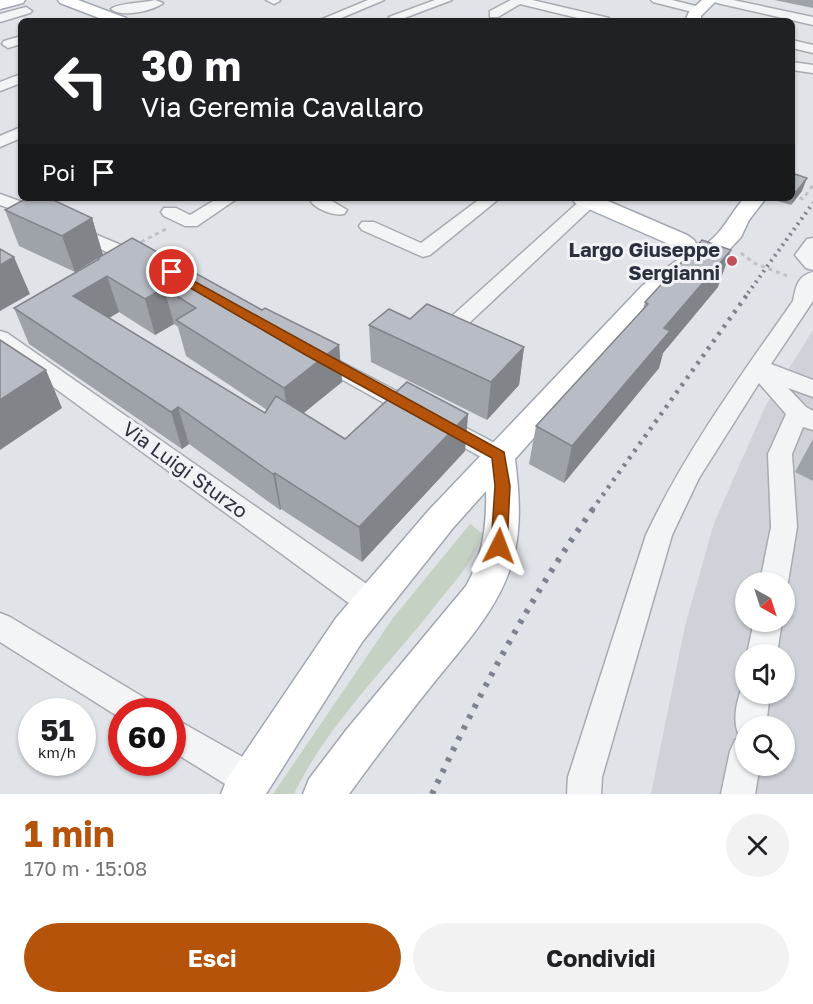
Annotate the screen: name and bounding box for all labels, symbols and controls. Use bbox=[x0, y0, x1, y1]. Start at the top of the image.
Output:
text: 30 m bbox=[141, 40, 241, 90]
icon: left bbox=[42, 42, 120, 120]
text: Via Geremia Cavallaro bbox=[141, 91, 424, 123]
icon: arrive bbox=[87, 156, 120, 189]
text: Poi bbox=[42, 159, 75, 186]
place label: Largo Giuseppe Sergianni bbox=[569, 237, 720, 284]
pin bbox=[146, 246, 197, 297]
marker: Largo Giuseppe Sergianni bbox=[725, 254, 739, 268]
icon: arrive bbox=[155, 255, 188, 288]
street label: Via Luigi Sturzo bbox=[118, 416, 253, 523]
position arrow bbox=[467, 514, 531, 578]
north arrow bbox=[735, 572, 795, 632]
map controls bbox=[735, 572, 795, 776]
button: sound bbox=[735, 644, 795, 704]
speed limit sign: 60 bbox=[108, 698, 186, 776]
text: 51 bbox=[40, 712, 74, 748]
button: search bbox=[735, 716, 795, 776]
text: km/h bbox=[38, 743, 76, 761]
text: 1 min bbox=[24, 812, 115, 855]
button: close bbox=[726, 814, 789, 877]
text: 170 m · 15:08 bbox=[24, 856, 147, 880]
button: Esci bbox=[24, 923, 401, 992]
button: Condividi bbox=[413, 923, 789, 992]

